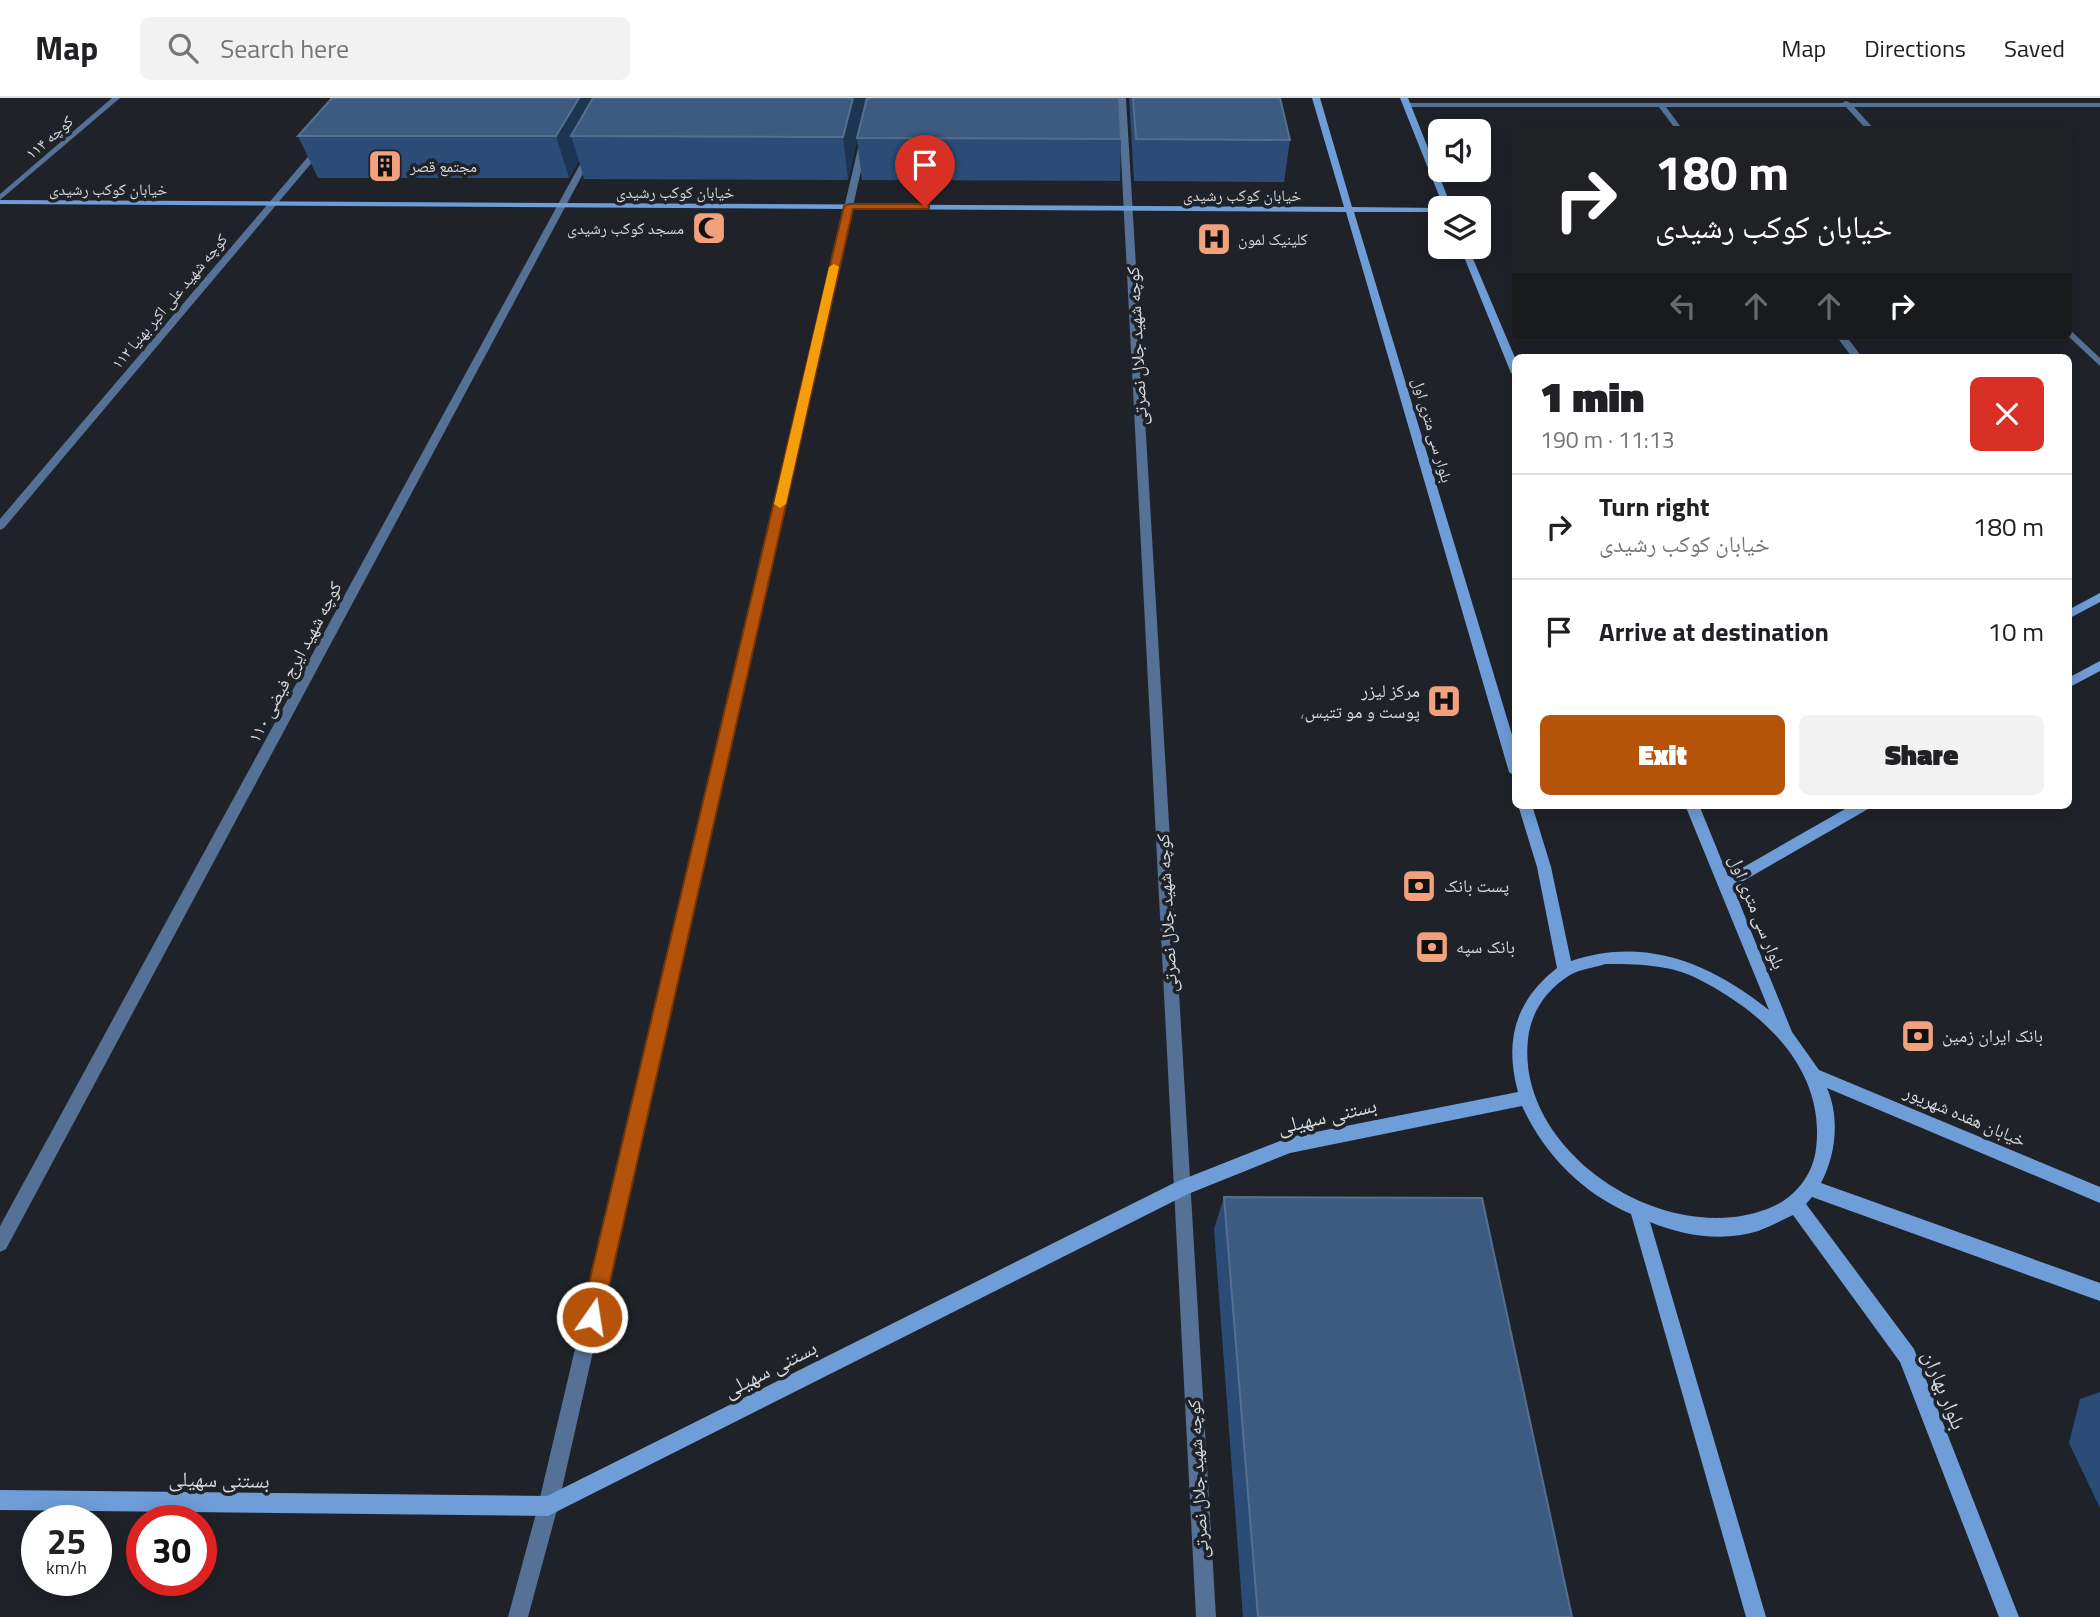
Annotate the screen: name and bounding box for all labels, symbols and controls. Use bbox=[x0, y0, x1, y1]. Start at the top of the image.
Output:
search box bbox=[140, 17, 630, 80]
text: Map bbox=[35, 23, 98, 73]
icon: search bbox=[164, 29, 202, 67]
text: Search here bbox=[220, 29, 349, 68]
text: Map bbox=[1781, 30, 1826, 66]
text: Directions bbox=[1864, 30, 1966, 66]
text: Saved bbox=[2004, 30, 2065, 66]
street label: کوچه ۱۱۴ bbox=[20, 109, 79, 165]
map controls bbox=[1428, 119, 1491, 259]
button: sound bbox=[1428, 119, 1491, 182]
text: 180 m bbox=[1655, 134, 1789, 209]
pin bbox=[895, 135, 955, 207]
icon: arrive bbox=[906, 146, 944, 184]
building icon: مجتمع قصر bbox=[366, 147, 404, 185]
place label: مجتمع قصر bbox=[409, 154, 477, 178]
icon: right bbox=[1540, 154, 1631, 245]
street label: خیابان کوکب رشیدی bbox=[49, 177, 167, 201]
street label: خیابان کوکب رشیدی bbox=[616, 180, 734, 204]
street label: خیابان کوکب رشیدی bbox=[1183, 183, 1301, 207]
button: layers bbox=[1428, 196, 1491, 259]
text: خیابان کوکب رشیدی bbox=[1655, 202, 1892, 250]
mosque icon: مسجد کوکب رشیدی bbox=[690, 209, 728, 247]
place label: مسجد کوکب رشیدی bbox=[567, 216, 684, 240]
hospital icon: کلینیک لمون bbox=[1195, 220, 1233, 258]
place label: کلینیک لمون bbox=[1238, 227, 1308, 251]
street label: کوچه شهید علی اکبر بهنیا ۱۱۲ bbox=[105, 228, 233, 374]
street label: کوچه شهید جلال نصرتی bbox=[1119, 265, 1154, 426]
icon: left bbox=[1664, 287, 1702, 325]
icon: ahead bbox=[1737, 287, 1775, 325]
icon: ahead bbox=[1810, 287, 1848, 325]
icon: right bbox=[1883, 287, 1921, 325]
text: 1 min bbox=[1540, 364, 1644, 428]
street label: بلوار سی متری اول bbox=[1407, 375, 1459, 485]
button: close bbox=[1970, 377, 2044, 451]
text: 190 m · 11:13 bbox=[1540, 422, 1675, 457]
text: Turn right bbox=[1599, 487, 1710, 526]
text: 180 m bbox=[1973, 507, 2044, 546]
icon: right bbox=[1540, 508, 1578, 546]
text: خیابان کوکب رشیدی bbox=[1599, 526, 1770, 561]
street label: کوچه شهید ایرج فیضی ۱۱۰ bbox=[241, 576, 349, 747]
text: Arrive at destination bbox=[1599, 612, 1829, 651]
text: 10 m bbox=[1987, 612, 2044, 651]
icon: arrive bbox=[1540, 613, 1578, 651]
place label: مرکز لیزر ،پوست و مو تتیس bbox=[1301, 677, 1420, 725]
hospital icon: مرکز لیزر ،پوست و مو تتیس bbox=[1425, 682, 1463, 720]
button: Exit bbox=[1540, 715, 1785, 795]
button: Share bbox=[1799, 715, 2044, 795]
street label: کوچه شهید جلال نصرتی bbox=[1149, 832, 1184, 993]
street label: بلوار سی متری اول bbox=[1722, 850, 1793, 973]
bank icon: پست بانک bbox=[1400, 867, 1438, 905]
place label: پست بانک bbox=[1444, 872, 1509, 899]
bank icon: بانک سپه bbox=[1413, 928, 1451, 966]
place label: بانک سپه bbox=[1456, 933, 1515, 960]
bank icon: بانک ایران زمین bbox=[1899, 1017, 1937, 1055]
place label: بانک ایران زمین bbox=[1942, 1022, 2043, 1049]
street label: خیابان هفده شهریور bbox=[1899, 1077, 2030, 1153]
street label: بستنی سهیلی bbox=[1274, 1088, 1380, 1142]
position arrow bbox=[555, 1280, 629, 1354]
street label: بستنی سهیلی bbox=[717, 1331, 822, 1405]
street label: بلوار بهاران bbox=[1915, 1345, 1975, 1434]
street label: کوچه شهید جلال نصرتی bbox=[1180, 1398, 1215, 1559]
street label: بستنی سهیلی bbox=[168, 1462, 270, 1496]
speed limit sign: 30 bbox=[126, 1505, 217, 1596]
text: 25 bbox=[47, 1514, 86, 1568]
text: km/h bbox=[46, 1554, 87, 1581]

